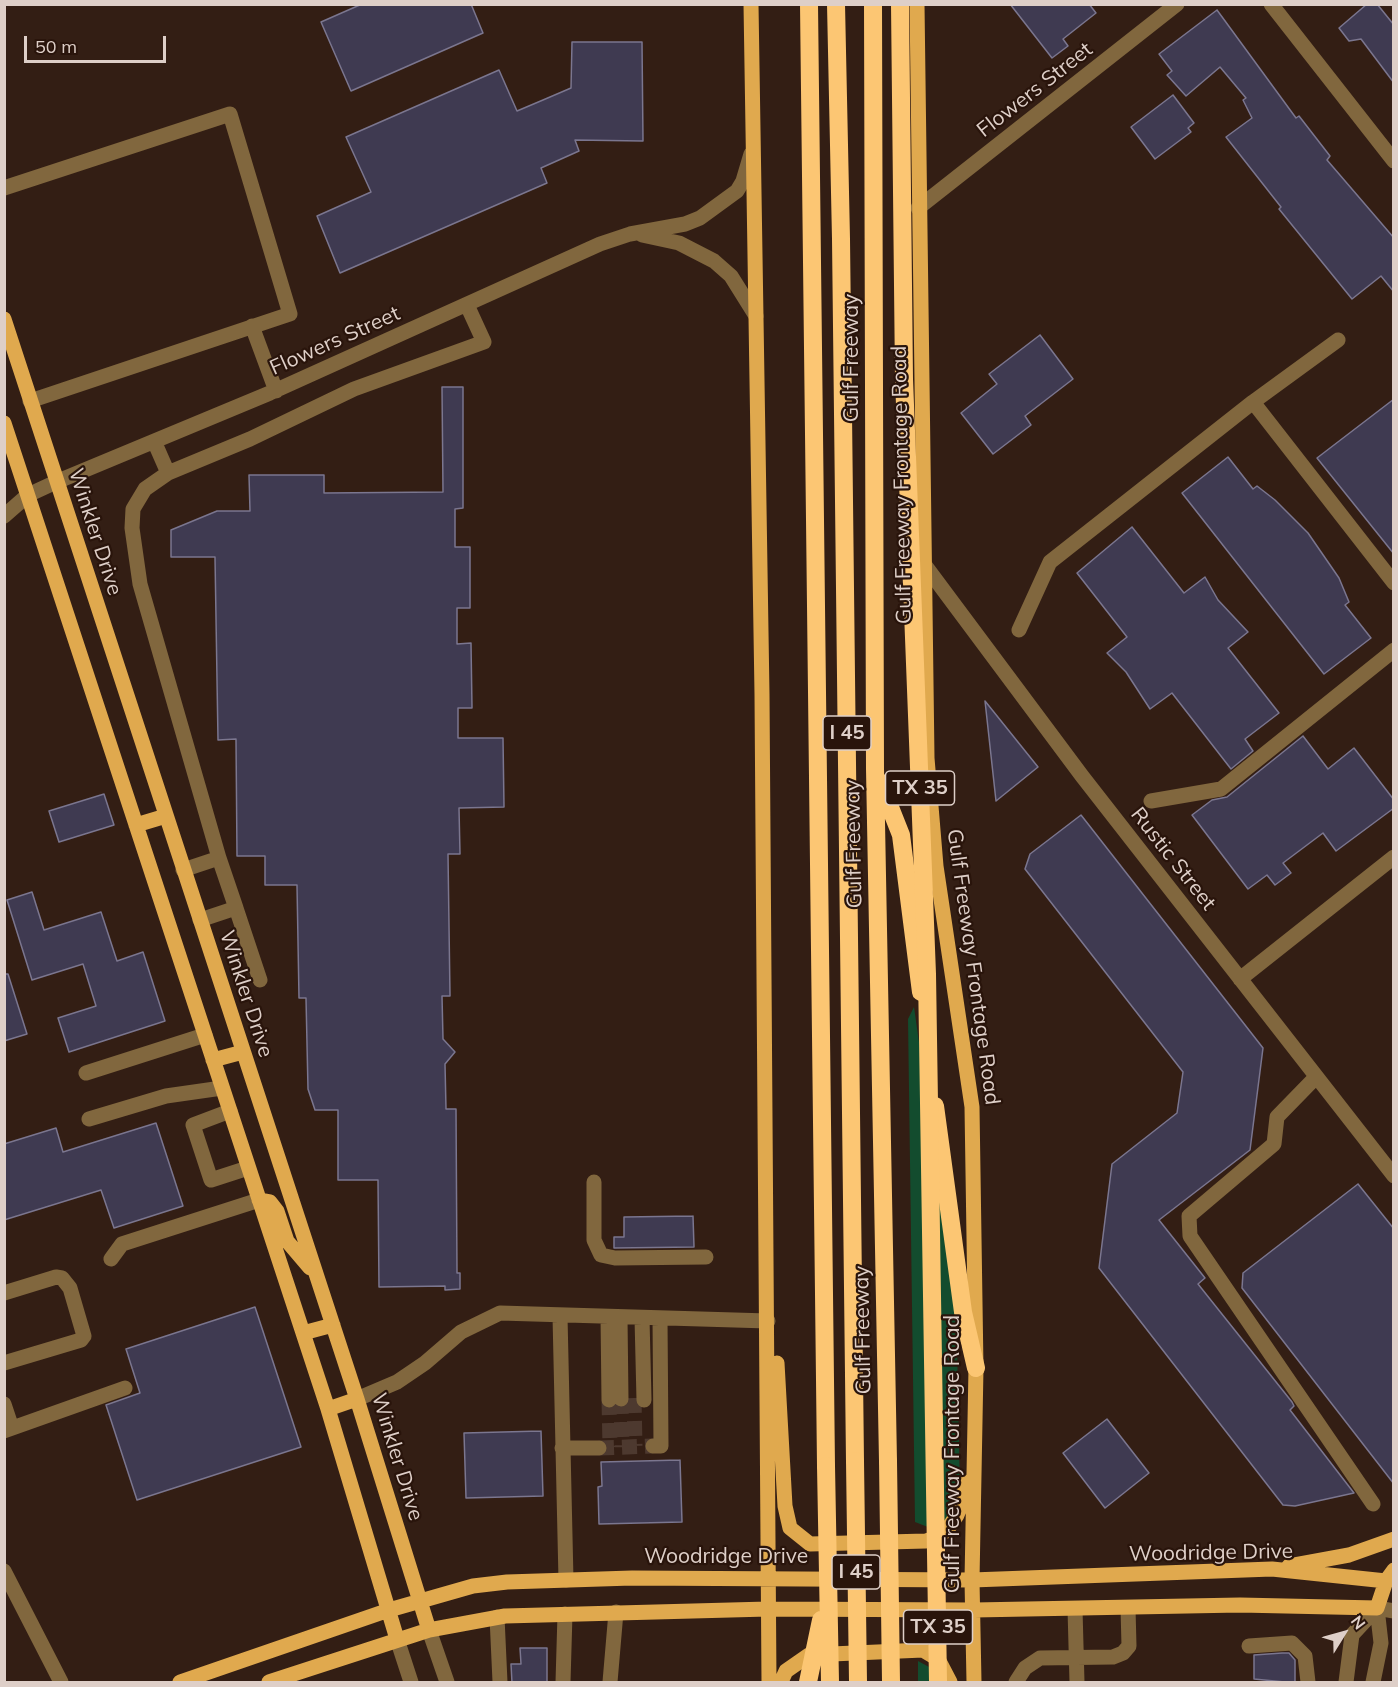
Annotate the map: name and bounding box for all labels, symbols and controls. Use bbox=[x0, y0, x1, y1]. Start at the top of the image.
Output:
scale bar bbox=[27, 24, 170, 62]
text: 50 m bbox=[35, 35, 77, 58]
street label: Flowers Street bbox=[972, 37, 1098, 143]
street label: Gulf Freeway bbox=[839, 294, 865, 422]
street label: Flowers Street bbox=[266, 301, 404, 381]
street label: Gulf Freeway Frontage Road bbox=[887, 346, 917, 624]
street label: Winkler Drive bbox=[63, 465, 127, 599]
road number: I 45 bbox=[823, 716, 871, 750]
road number: TX 35 bbox=[886, 771, 954, 805]
street label: Gulf Freeway bbox=[840, 780, 868, 908]
street label: Rustic Street bbox=[1125, 803, 1221, 915]
street label: Gulf Freeway Frontage Road bbox=[941, 827, 1005, 1107]
street label: Winkler Drive bbox=[214, 927, 278, 1061]
street label: Gulf Freeway bbox=[849, 1266, 877, 1394]
street label: Gulf Freeway Frontage Road bbox=[940, 1315, 966, 1593]
street label: Winkler Drive bbox=[366, 1390, 428, 1524]
street label: Woodridge Drive bbox=[1129, 1539, 1293, 1567]
street label: Woodridge Drive bbox=[644, 1544, 808, 1570]
road number: I 45 bbox=[832, 1555, 880, 1589]
north arrow bbox=[1314, 1603, 1374, 1663]
road number: TX 35 bbox=[904, 1610, 972, 1644]
text: N bbox=[1347, 1611, 1370, 1633]

